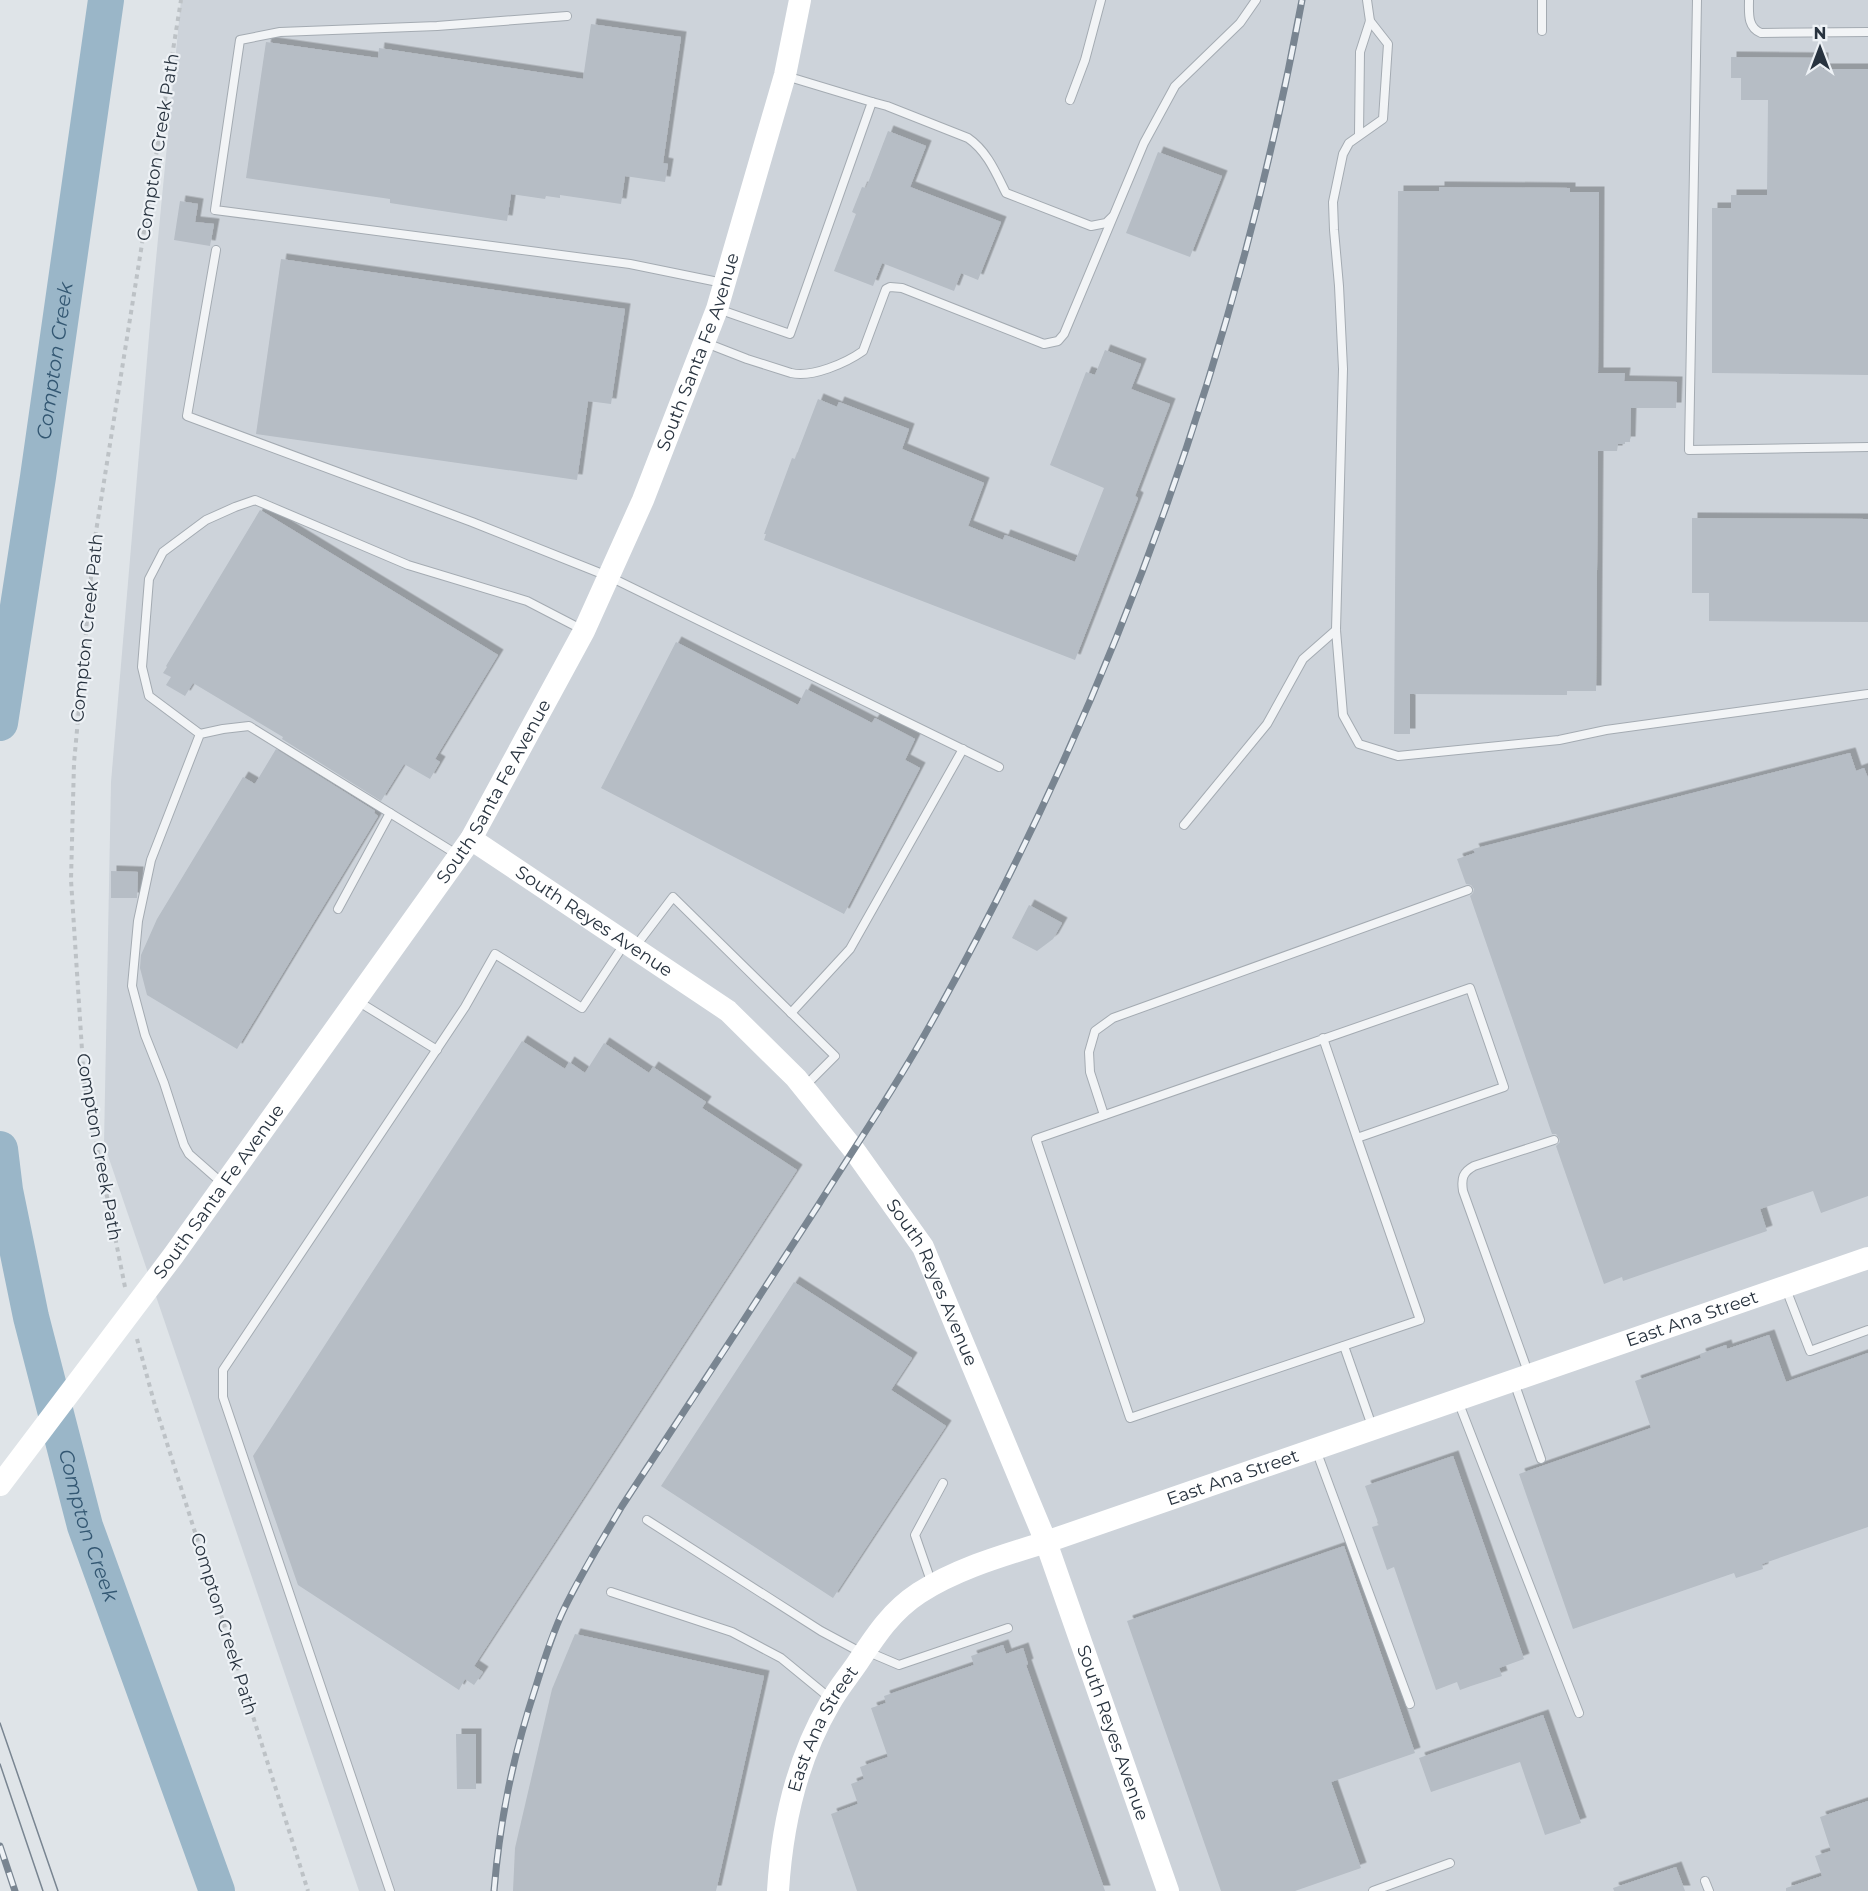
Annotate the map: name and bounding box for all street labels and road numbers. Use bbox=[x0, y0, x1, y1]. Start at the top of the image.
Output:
street label: Compton Creek Path bbox=[132, 52, 184, 242]
street label: South Santa Fe Avenue bbox=[652, 250, 744, 454]
street label: Compton Creek Path bbox=[66, 532, 108, 724]
street label: South Santa Fe Avenue bbox=[432, 695, 556, 888]
street label: South Reyes Avenue bbox=[511, 861, 677, 982]
street label: Compton Creek Path bbox=[72, 1052, 126, 1242]
street label: South Santa Fe Avenue bbox=[149, 1100, 289, 1283]
street label: South Reyes Avenue bbox=[881, 1195, 982, 1369]
street label: East Ana Street bbox=[1623, 1286, 1761, 1352]
street label: East Ana Street bbox=[1164, 1445, 1302, 1510]
street label: Compton Creek Path bbox=[186, 1530, 262, 1718]
street label: South Reyes Avenue bbox=[1072, 1642, 1154, 1824]
street label: East Ana Street bbox=[783, 1662, 863, 1794]

